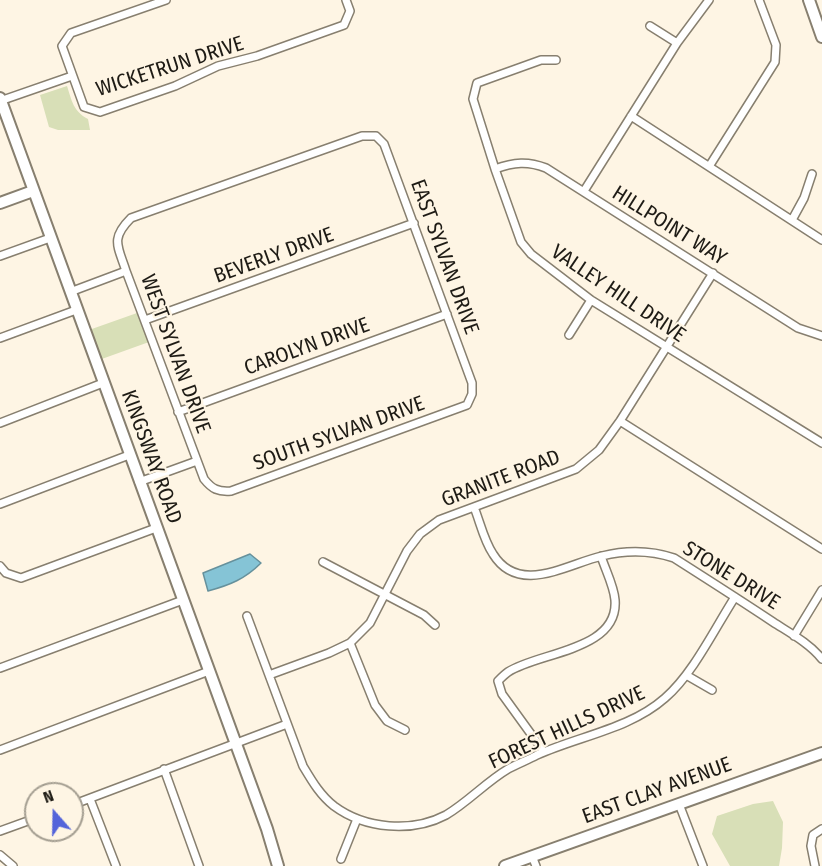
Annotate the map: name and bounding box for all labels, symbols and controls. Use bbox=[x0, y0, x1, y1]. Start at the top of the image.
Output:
street label: WICKETRUN DRIVE bbox=[93, 31, 247, 103]
street label: EAST SYLVAN DRIVE bbox=[404, 176, 484, 338]
street label: HILLPOINT WAY bbox=[607, 181, 731, 271]
street label: BEVERLY DRIVE bbox=[211, 223, 337, 289]
street label: VALLEY HILL DRIVE bbox=[546, 240, 690, 348]
street label: WEST SYLVAN DRIVE bbox=[135, 271, 215, 437]
street label: CAROLYN DRIVE bbox=[241, 313, 373, 381]
street label: KINGSWAY ROAD bbox=[115, 387, 187, 527]
street label: SOUTH SYLVAN DRIVE bbox=[250, 391, 428, 477]
street label: GRANITE ROAD bbox=[438, 445, 564, 513]
street label: STONE DRIVE bbox=[678, 536, 784, 616]
street label: FOREST HILLS DRIVE bbox=[485, 681, 649, 775]
street label: EAST CLAY AVENUE bbox=[579, 752, 735, 830]
north arrow bbox=[24, 782, 84, 842]
text: N bbox=[41, 786, 56, 807]

